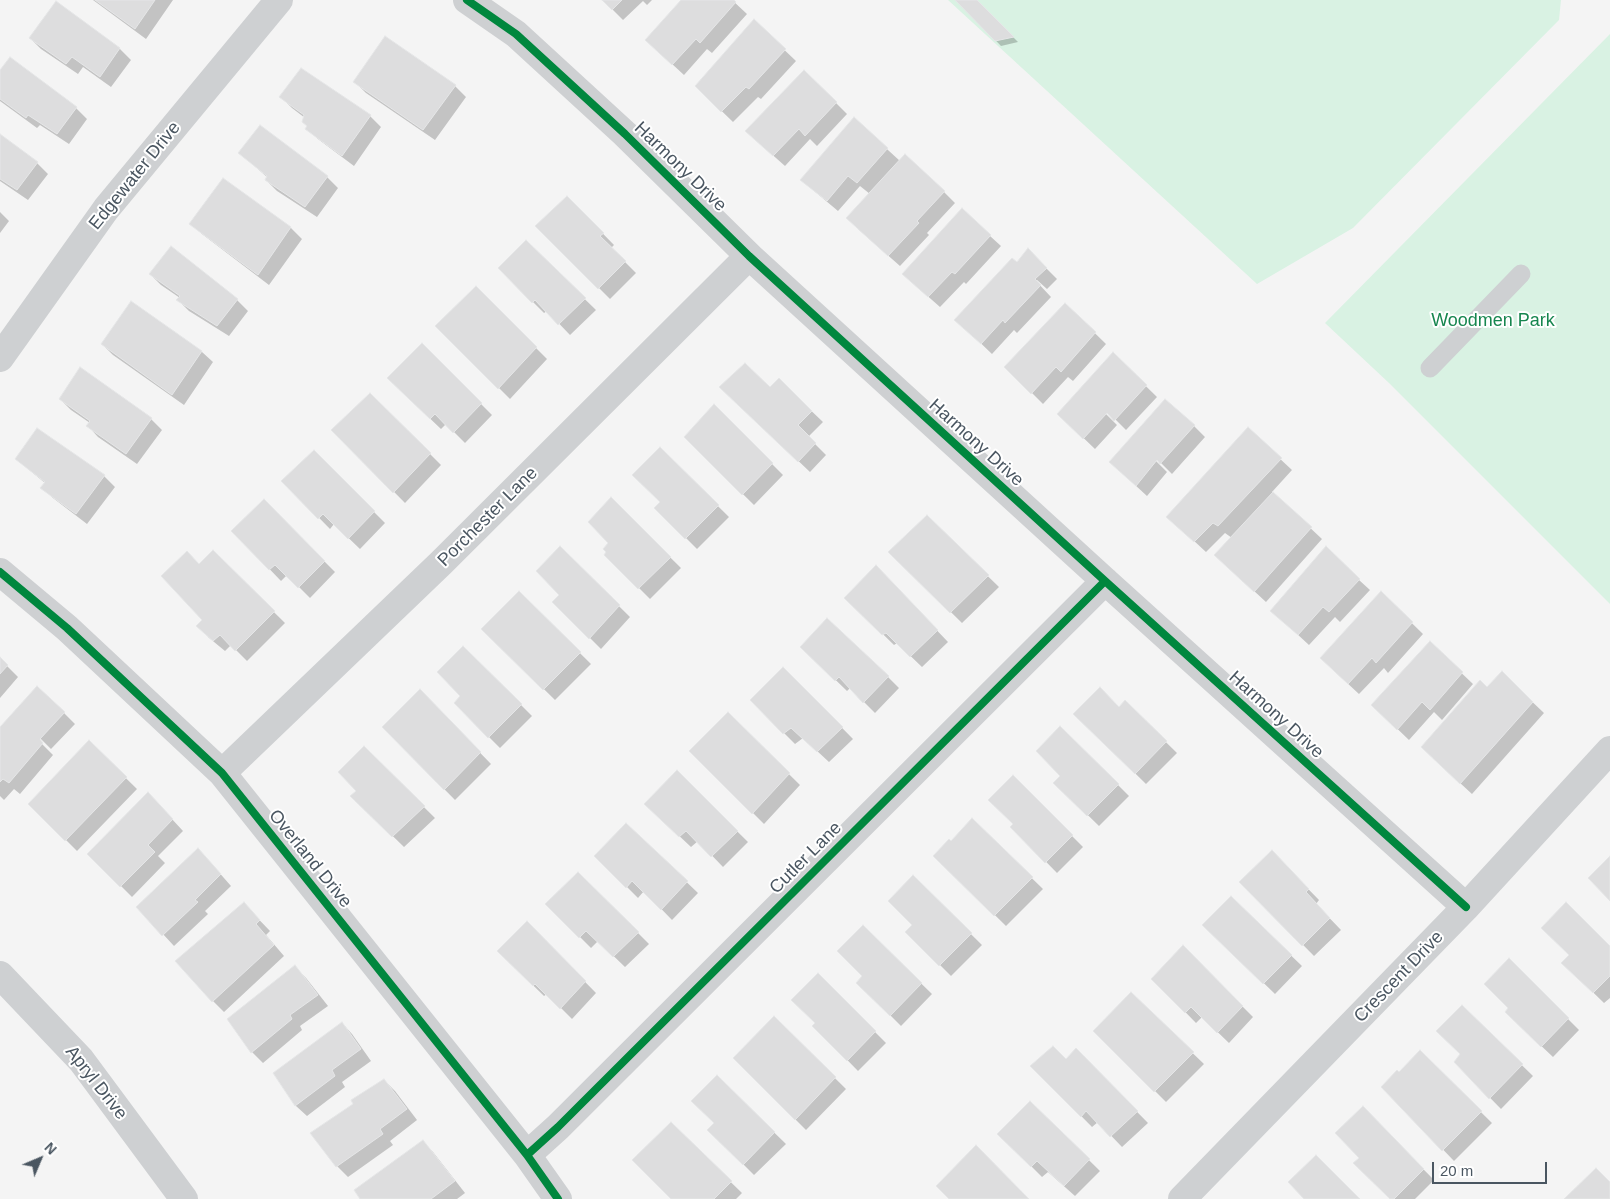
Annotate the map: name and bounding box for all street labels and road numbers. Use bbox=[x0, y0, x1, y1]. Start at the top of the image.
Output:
street label: Edgewater Drive bbox=[85, 118, 185, 234]
street label: Harmony Drive bbox=[629, 118, 731, 216]
street label: Harmony Drive bbox=[924, 395, 1028, 491]
street label: Porchester Lane bbox=[434, 463, 542, 571]
street label: Harmony Drive bbox=[1224, 667, 1328, 763]
street label: Overland Drive bbox=[264, 806, 356, 912]
street label: Cutler Lane bbox=[765, 817, 847, 899]
street label: Crescent Drive bbox=[1350, 927, 1448, 1027]
street label: Apryl Drive bbox=[60, 1042, 132, 1124]

